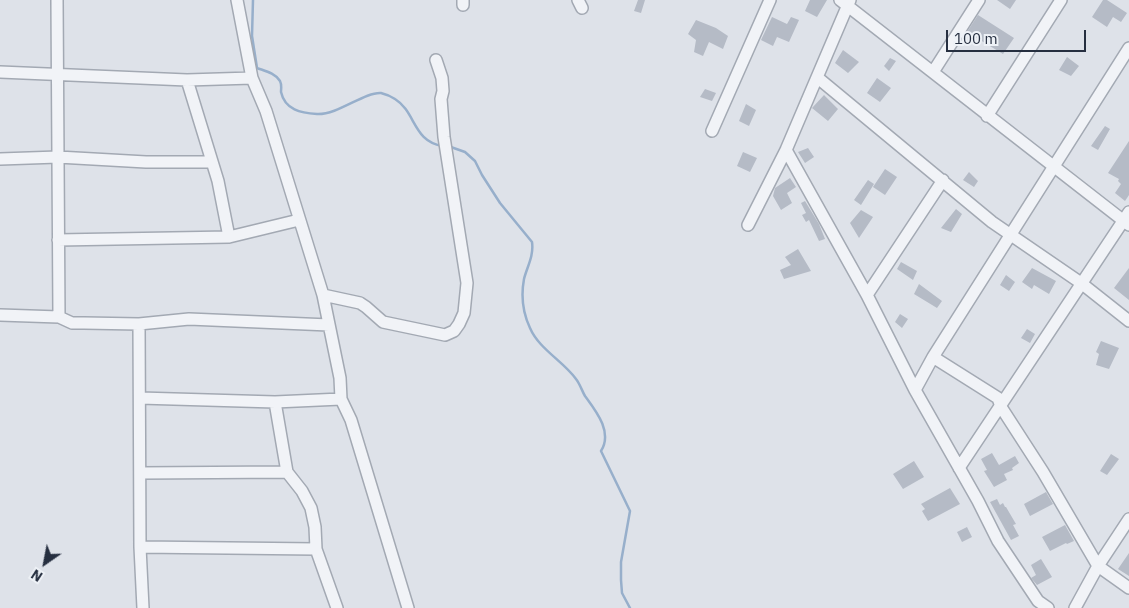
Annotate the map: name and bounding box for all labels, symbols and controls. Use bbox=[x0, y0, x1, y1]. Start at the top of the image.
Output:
scale bar bbox=[949, 20, 1089, 52]
text: 100 m bbox=[954, 29, 998, 48]
north arrow bbox=[20, 538, 70, 588]
text: N bbox=[28, 565, 46, 586]

